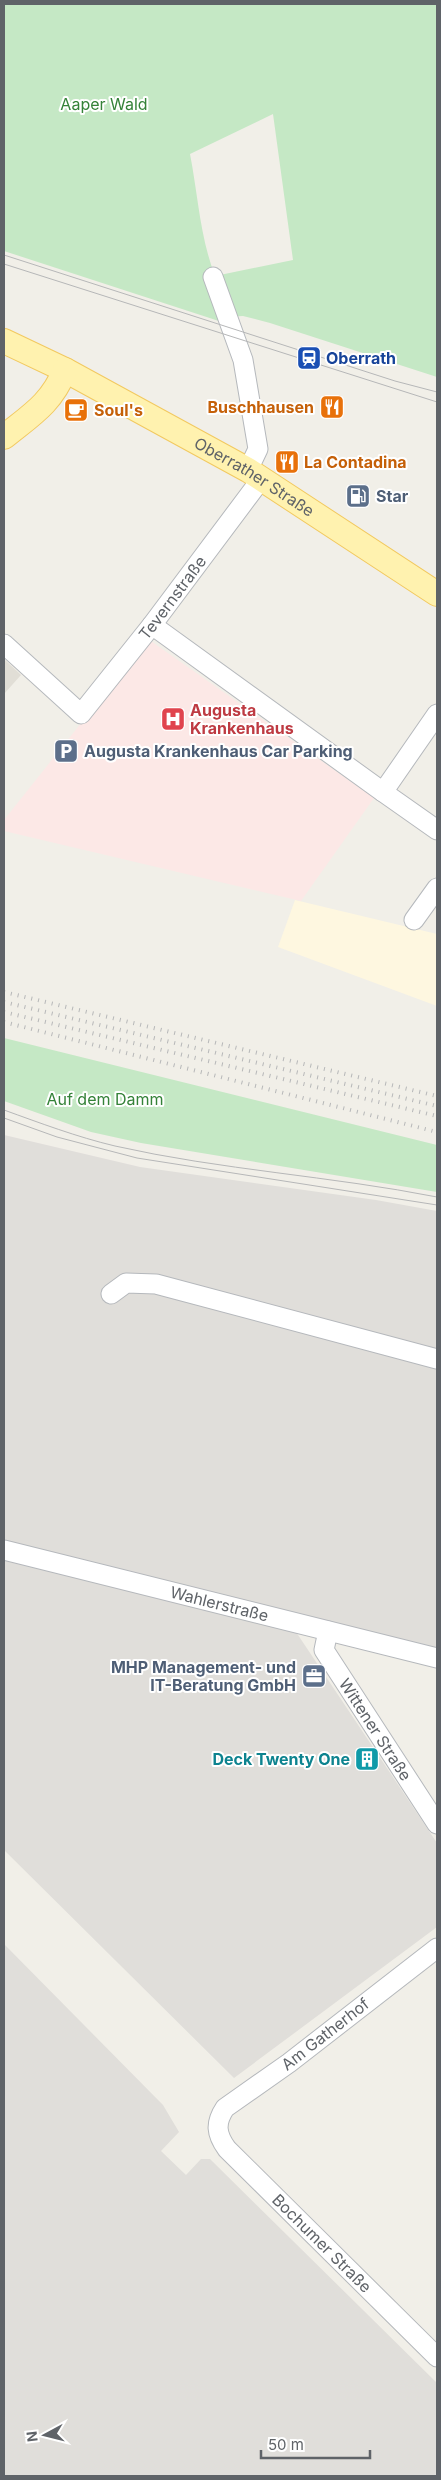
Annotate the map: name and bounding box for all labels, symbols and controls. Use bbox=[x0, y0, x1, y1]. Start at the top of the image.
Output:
park label: Aaper Wald bbox=[60, 94, 148, 114]
station icon: Oberrath bbox=[296, 345, 322, 371]
place label: Oberrath bbox=[326, 348, 396, 368]
restaurant icon: Buschhausen bbox=[319, 394, 345, 420]
cafe icon: Soul's bbox=[63, 397, 89, 423]
place label: Buschhausen bbox=[207, 397, 314, 417]
place label: Soul's bbox=[94, 400, 143, 420]
street label: Oberrather Straße bbox=[191, 433, 318, 521]
restaurant icon: La Contadina bbox=[274, 449, 300, 475]
place label: La Contadina bbox=[304, 452, 407, 472]
fuel station icon: Star bbox=[345, 483, 371, 509]
place label: Star bbox=[376, 486, 409, 506]
street label: Tevernstraße bbox=[134, 552, 210, 644]
place label: Augusta Krankenhaus bbox=[190, 700, 294, 738]
hospital icon: Augusta Krankenhaus bbox=[160, 706, 186, 732]
parking icon: Augusta Krankenhaus Car Parking bbox=[53, 738, 79, 764]
place label: Augusta Krankenhaus Car Parking bbox=[84, 741, 353, 761]
park label: Auf dem Damm bbox=[46, 1089, 164, 1109]
street label: Wahlerstraße bbox=[168, 1582, 271, 1626]
place label: MHP Management- und IT-Beratung GmbH bbox=[111, 1657, 296, 1695]
office icon: MHP Management- und IT-Beratung GmbH bbox=[301, 1663, 327, 1689]
street label: Wittener Straße bbox=[335, 1674, 416, 1784]
building icon: Deck Twenty One bbox=[354, 1746, 380, 1772]
place label: Deck Twenty One bbox=[212, 1749, 350, 1769]
street label: Am Gatherhof bbox=[277, 1994, 373, 2074]
street label: Bochumer Straße bbox=[268, 2190, 376, 2297]
north arrow bbox=[20, 2410, 70, 2460]
scale bar bbox=[261, 2428, 370, 2460]
text: N bbox=[23, 2430, 41, 2443]
text: 50 m bbox=[268, 2435, 304, 2454]

